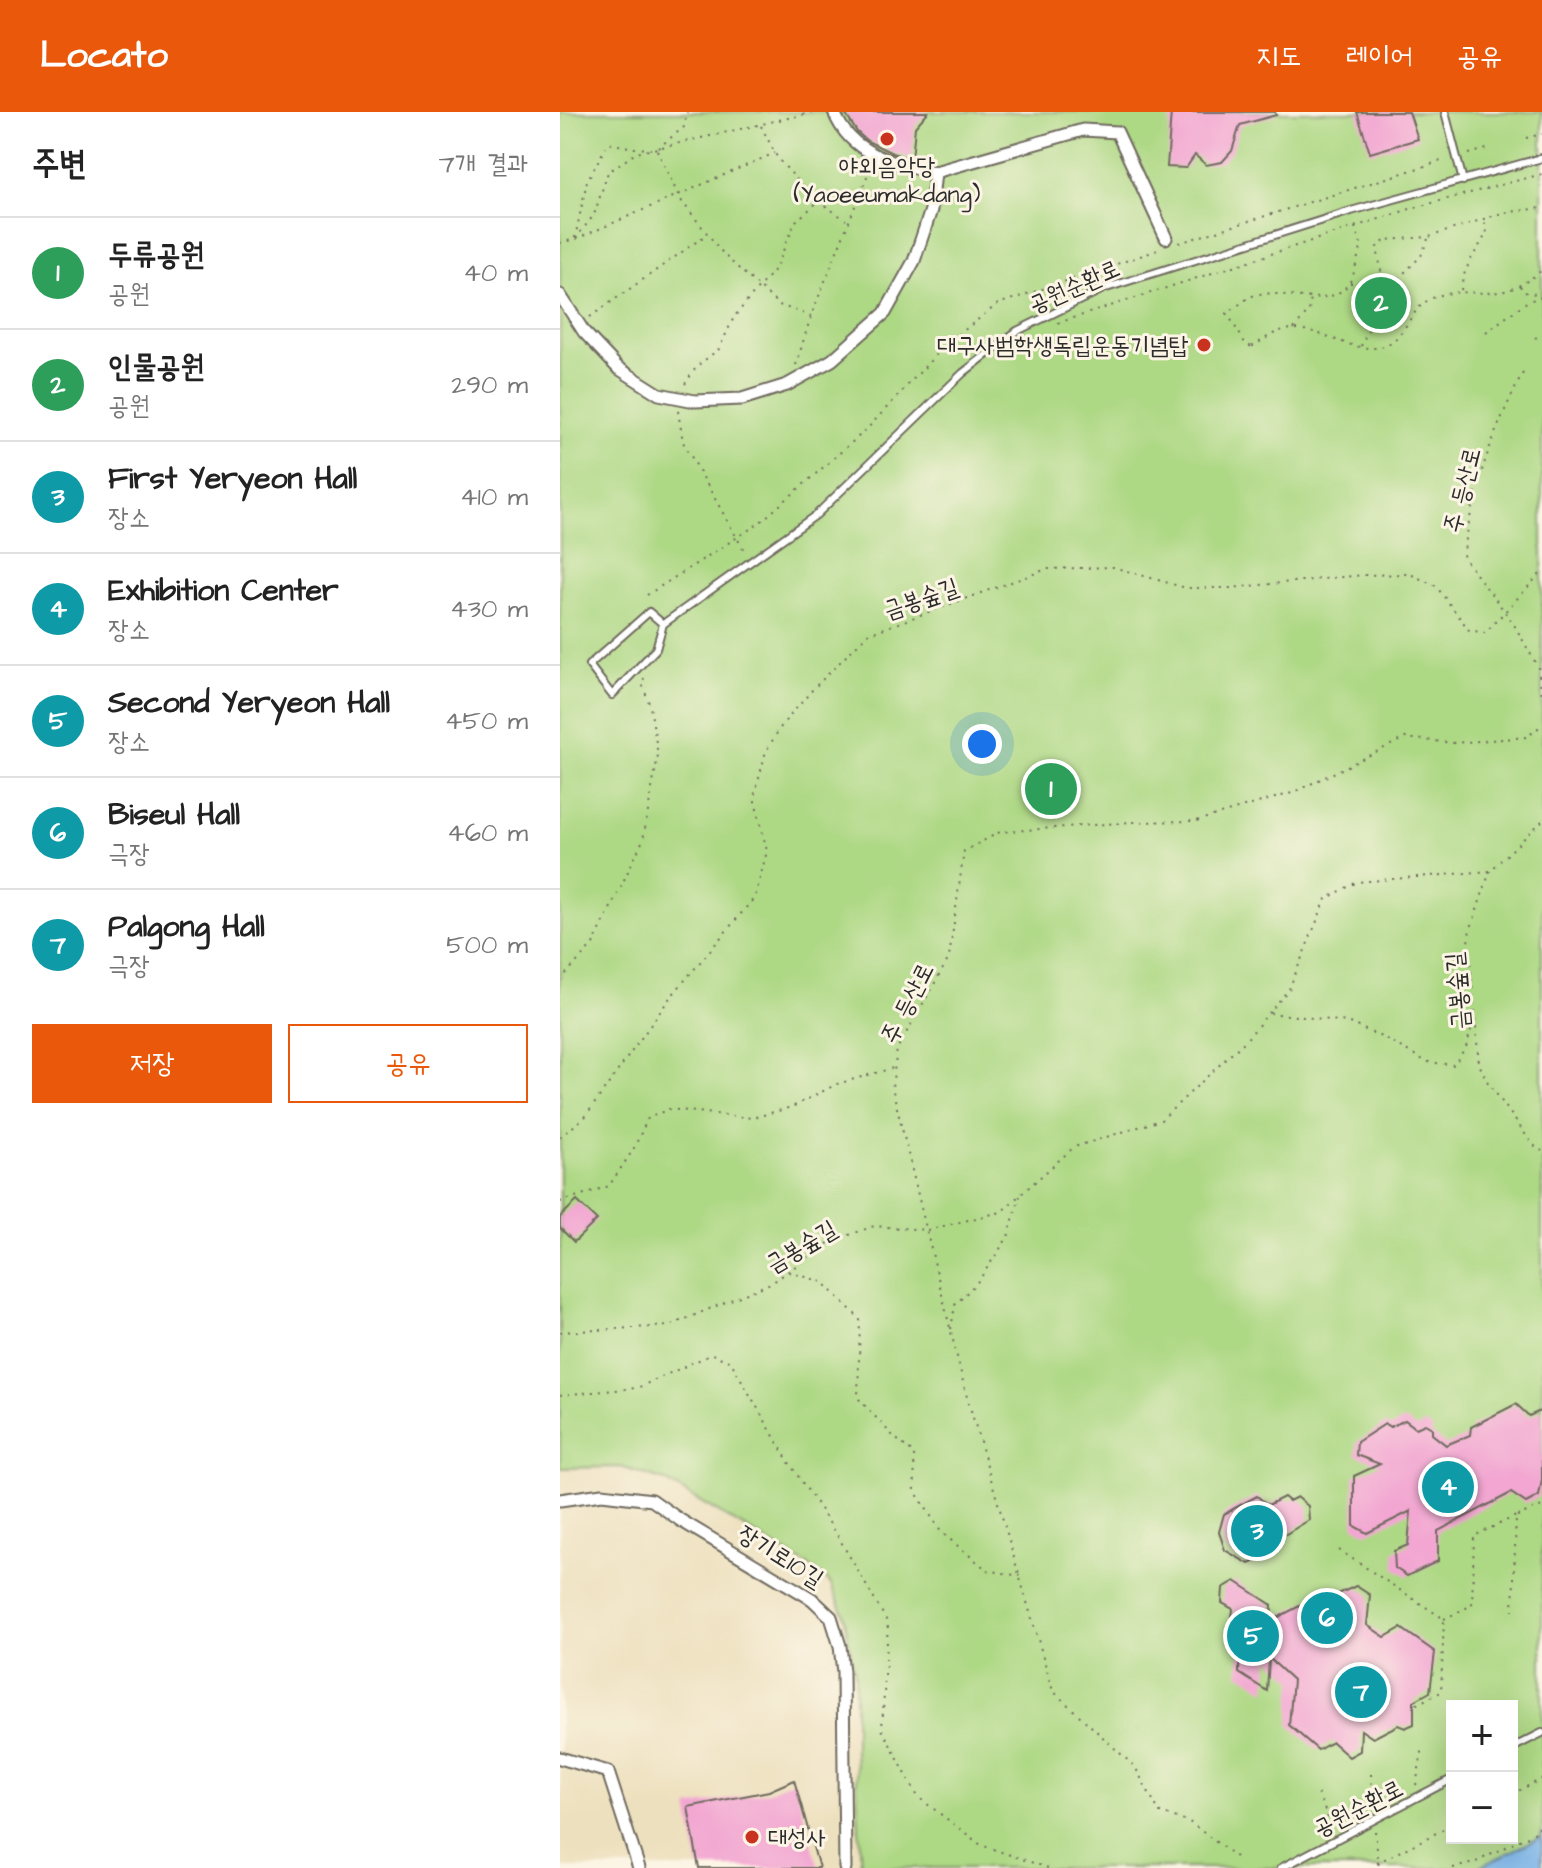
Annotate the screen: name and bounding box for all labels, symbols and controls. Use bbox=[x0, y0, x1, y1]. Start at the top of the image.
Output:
text: Locato bbox=[40, 30, 168, 82]
text: 지도 bbox=[1256, 37, 1301, 76]
text: 레이어 bbox=[1345, 37, 1413, 76]
text: 공유 bbox=[1457, 37, 1502, 76]
marker: 야외음악당 (Yaoeeumakdang) bbox=[878, 130, 896, 148]
text: 주변 bbox=[32, 140, 87, 188]
text: 7개 결과 bbox=[439, 146, 528, 182]
place label: 야외음악당 (Yaoeeumakdang) bbox=[794, 150, 980, 213]
text: 두류공원 bbox=[108, 234, 205, 276]
street label: 공원순환로 bbox=[1023, 252, 1125, 322]
text: 1 bbox=[56, 255, 60, 291]
text: 40 m bbox=[463, 255, 528, 291]
pin: 2 bbox=[1355, 273, 1407, 333]
text: 공원 bbox=[108, 276, 150, 312]
place label: 대구사범학생독립운동기념탑 bbox=[937, 329, 1189, 363]
marker: 대구사범학생독립운동기념탑 bbox=[1195, 336, 1213, 354]
text: 인물공원 bbox=[108, 346, 205, 388]
text: 2 bbox=[51, 367, 65, 403]
text: 290 m bbox=[451, 367, 528, 403]
text: 공원 bbox=[108, 388, 150, 424]
street label: 주 등산로 bbox=[1436, 444, 1490, 536]
text: First Yeryeon Hall bbox=[108, 458, 357, 500]
text: 3 bbox=[51, 479, 65, 515]
text: 410 m bbox=[460, 479, 528, 515]
text: 장소 bbox=[108, 500, 150, 536]
text: Exhibition Center bbox=[108, 570, 339, 612]
street label: 금봉숲길 bbox=[879, 570, 963, 628]
text: 4 bbox=[49, 591, 67, 627]
text: 430 m bbox=[450, 591, 528, 627]
text: 장소 bbox=[108, 612, 150, 648]
text: Second Yeryeon Hall bbox=[108, 682, 390, 724]
text: 5 bbox=[49, 703, 67, 739]
text: 450 m bbox=[445, 703, 528, 739]
text: 장소 bbox=[108, 724, 150, 760]
your location bbox=[962, 724, 1002, 764]
pin: 1 bbox=[1025, 759, 1077, 819]
text: Biseul Hall bbox=[108, 794, 240, 836]
text: 6 bbox=[50, 815, 66, 851]
text: 460 m bbox=[447, 815, 528, 851]
text: 극장 bbox=[108, 836, 150, 872]
text: Palgong Hall bbox=[108, 906, 265, 948]
text: 7 bbox=[50, 927, 66, 963]
text: 500 m bbox=[446, 927, 528, 963]
text: 극장 bbox=[108, 948, 150, 984]
street label: 금봉숲길 bbox=[1438, 951, 1478, 1031]
street label: 주 등산로 bbox=[873, 957, 943, 1050]
button: 저장 bbox=[32, 1024, 272, 1103]
button: 공유 bbox=[288, 1024, 528, 1103]
street label: 금봉숲길 bbox=[760, 1212, 843, 1281]
pin: 4 bbox=[1422, 1457, 1474, 1517]
pin: 3 bbox=[1231, 1501, 1283, 1561]
street label: 장기로10길 bbox=[731, 1517, 830, 1597]
pin: 6 bbox=[1301, 1588, 1353, 1648]
pin: 5 bbox=[1227, 1606, 1279, 1666]
pin: 7 bbox=[1335, 1662, 1387, 1722]
map controls bbox=[1446, 1700, 1518, 1844]
button: + bbox=[1446, 1700, 1518, 1772]
street label: 공원순환로 bbox=[1308, 1772, 1409, 1846]
button: − bbox=[1446, 1772, 1518, 1844]
place label: 대성사 bbox=[768, 1821, 826, 1855]
marker: 대성사 bbox=[743, 1828, 761, 1846]

